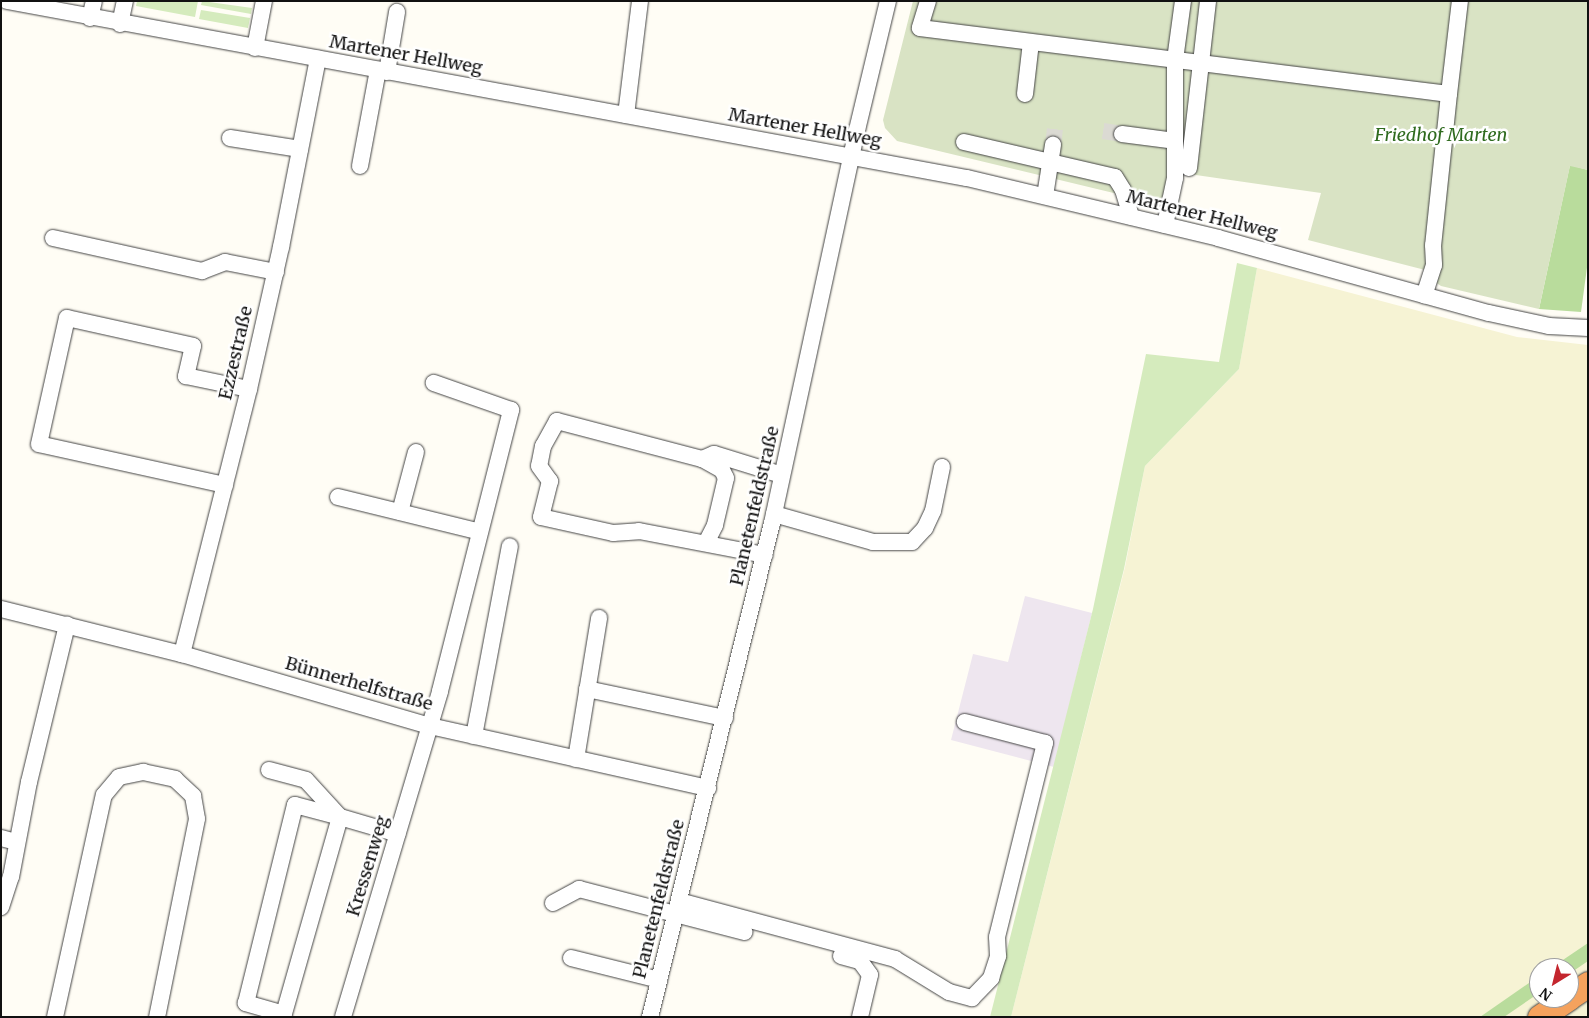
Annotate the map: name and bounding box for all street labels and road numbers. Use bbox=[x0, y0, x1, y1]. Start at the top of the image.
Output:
street label: Martener Hellweg bbox=[328, 31, 484, 79]
street label: Martener Hellweg bbox=[727, 104, 883, 152]
street label: Martener Hellweg bbox=[1124, 186, 1280, 244]
street label: Ezzestraße bbox=[215, 304, 257, 402]
street label: Planetenfeldstraße bbox=[726, 424, 784, 588]
street label: Bünnerhelfstraße bbox=[283, 653, 435, 715]
street label: Kressenweg bbox=[342, 813, 394, 919]
street label: Planetenfeldstraße bbox=[629, 817, 689, 981]

